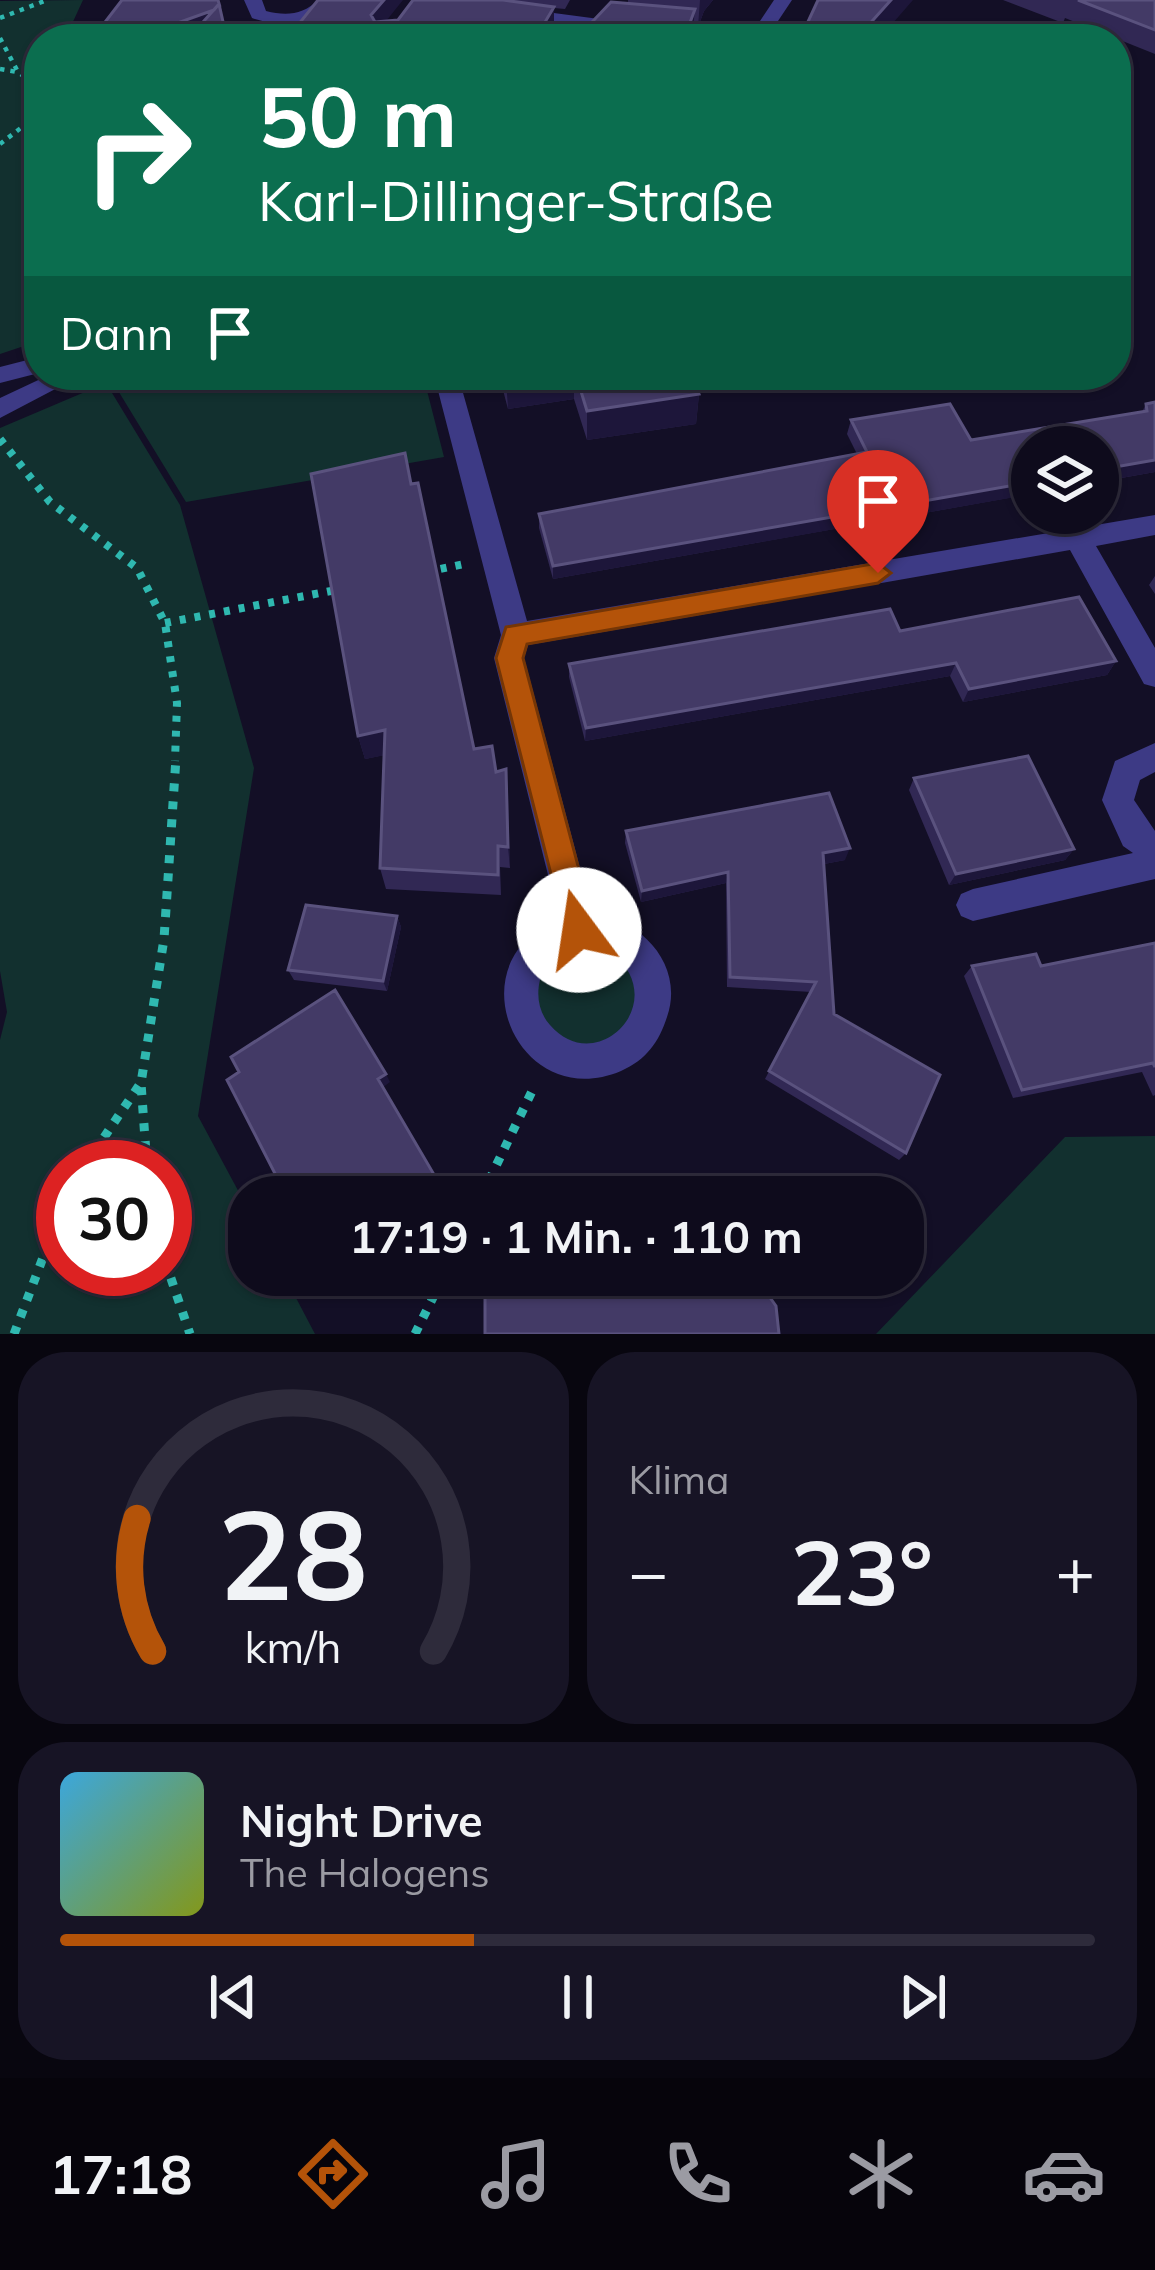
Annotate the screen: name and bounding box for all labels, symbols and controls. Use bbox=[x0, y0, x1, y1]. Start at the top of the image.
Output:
text: 50 m bbox=[258, 63, 457, 168]
icon: right bbox=[60, 72, 216, 228]
text: Karl-Dillinger-Straße bbox=[258, 167, 774, 235]
icon: arrive bbox=[197, 300, 263, 366]
text: Dann bbox=[60, 305, 173, 361]
map controls bbox=[1011, 426, 1119, 534]
button: layers bbox=[1011, 426, 1119, 534]
pin bbox=[827, 450, 929, 573]
icon: arrive bbox=[845, 468, 911, 534]
position arrow bbox=[516, 867, 642, 993]
speed limit sign: 30 bbox=[36, 1140, 192, 1296]
text: 17:19 · 1 Min. · 110 m bbox=[349, 1208, 803, 1264]
text: Klima bbox=[629, 1455, 729, 1504]
text: 28 bbox=[218, 1475, 368, 1631]
text: 23° bbox=[791, 1515, 933, 1628]
text: − bbox=[629, 1530, 668, 1613]
text: + bbox=[1055, 1530, 1095, 1613]
text: km/h bbox=[245, 1620, 342, 1674]
text: Night Drive bbox=[240, 1792, 483, 1848]
text: The Halogens bbox=[240, 1848, 490, 1897]
icon: previous bbox=[200, 1964, 266, 2030]
icon: pause bbox=[545, 1964, 611, 2030]
icon: next bbox=[890, 1964, 956, 2030]
icon: directions bbox=[291, 2132, 375, 2216]
icon: music bbox=[474, 2132, 558, 2216]
icon: phone bbox=[656, 2132, 740, 2216]
icon: climate bbox=[839, 2132, 923, 2216]
icon: car bbox=[1022, 2132, 1106, 2216]
text: 17:18 bbox=[49, 2140, 192, 2208]

